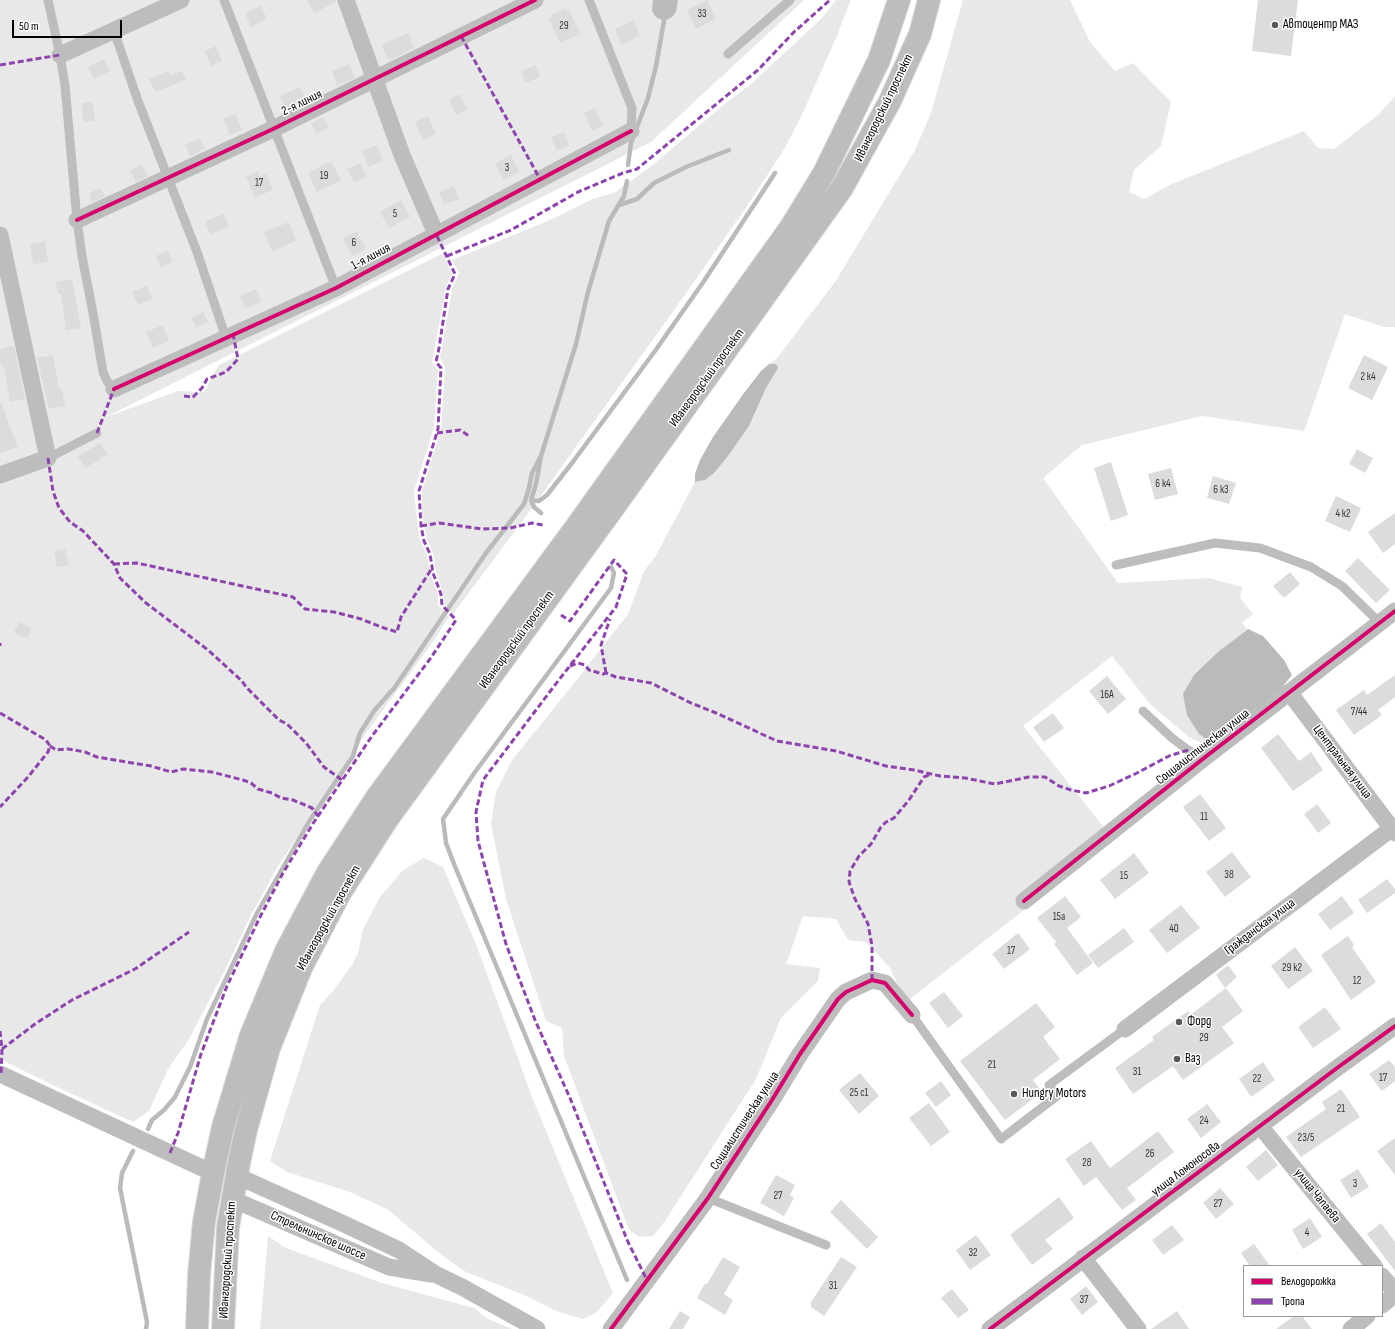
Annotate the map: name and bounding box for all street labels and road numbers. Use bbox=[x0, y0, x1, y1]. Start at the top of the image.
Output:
street label: Ивангородский проспект bbox=[851, 52, 917, 164]
street label: 2-я линия bbox=[279, 87, 325, 119]
street label: 1-я линия bbox=[349, 240, 393, 274]
street label: Ивангородский проспект bbox=[666, 326, 748, 430]
street label: Ивангородский проспект bbox=[476, 588, 558, 692]
street label: Социалистическая улица bbox=[1153, 706, 1253, 788]
street label: Центральная улица bbox=[1309, 722, 1375, 802]
street label: Ивангородский проспект bbox=[294, 863, 364, 973]
street label: Гражданская улица bbox=[1222, 895, 1298, 959]
street label: Социалистическая улица bbox=[707, 1069, 783, 1173]
street label: улица Ломоносова bbox=[1149, 1138, 1223, 1200]
street label: улица Чапаева bbox=[1290, 1166, 1344, 1226]
street label: Ивангородский проспект bbox=[216, 1201, 240, 1319]
street label: Стрельнинское шоссе bbox=[268, 1208, 368, 1264]

